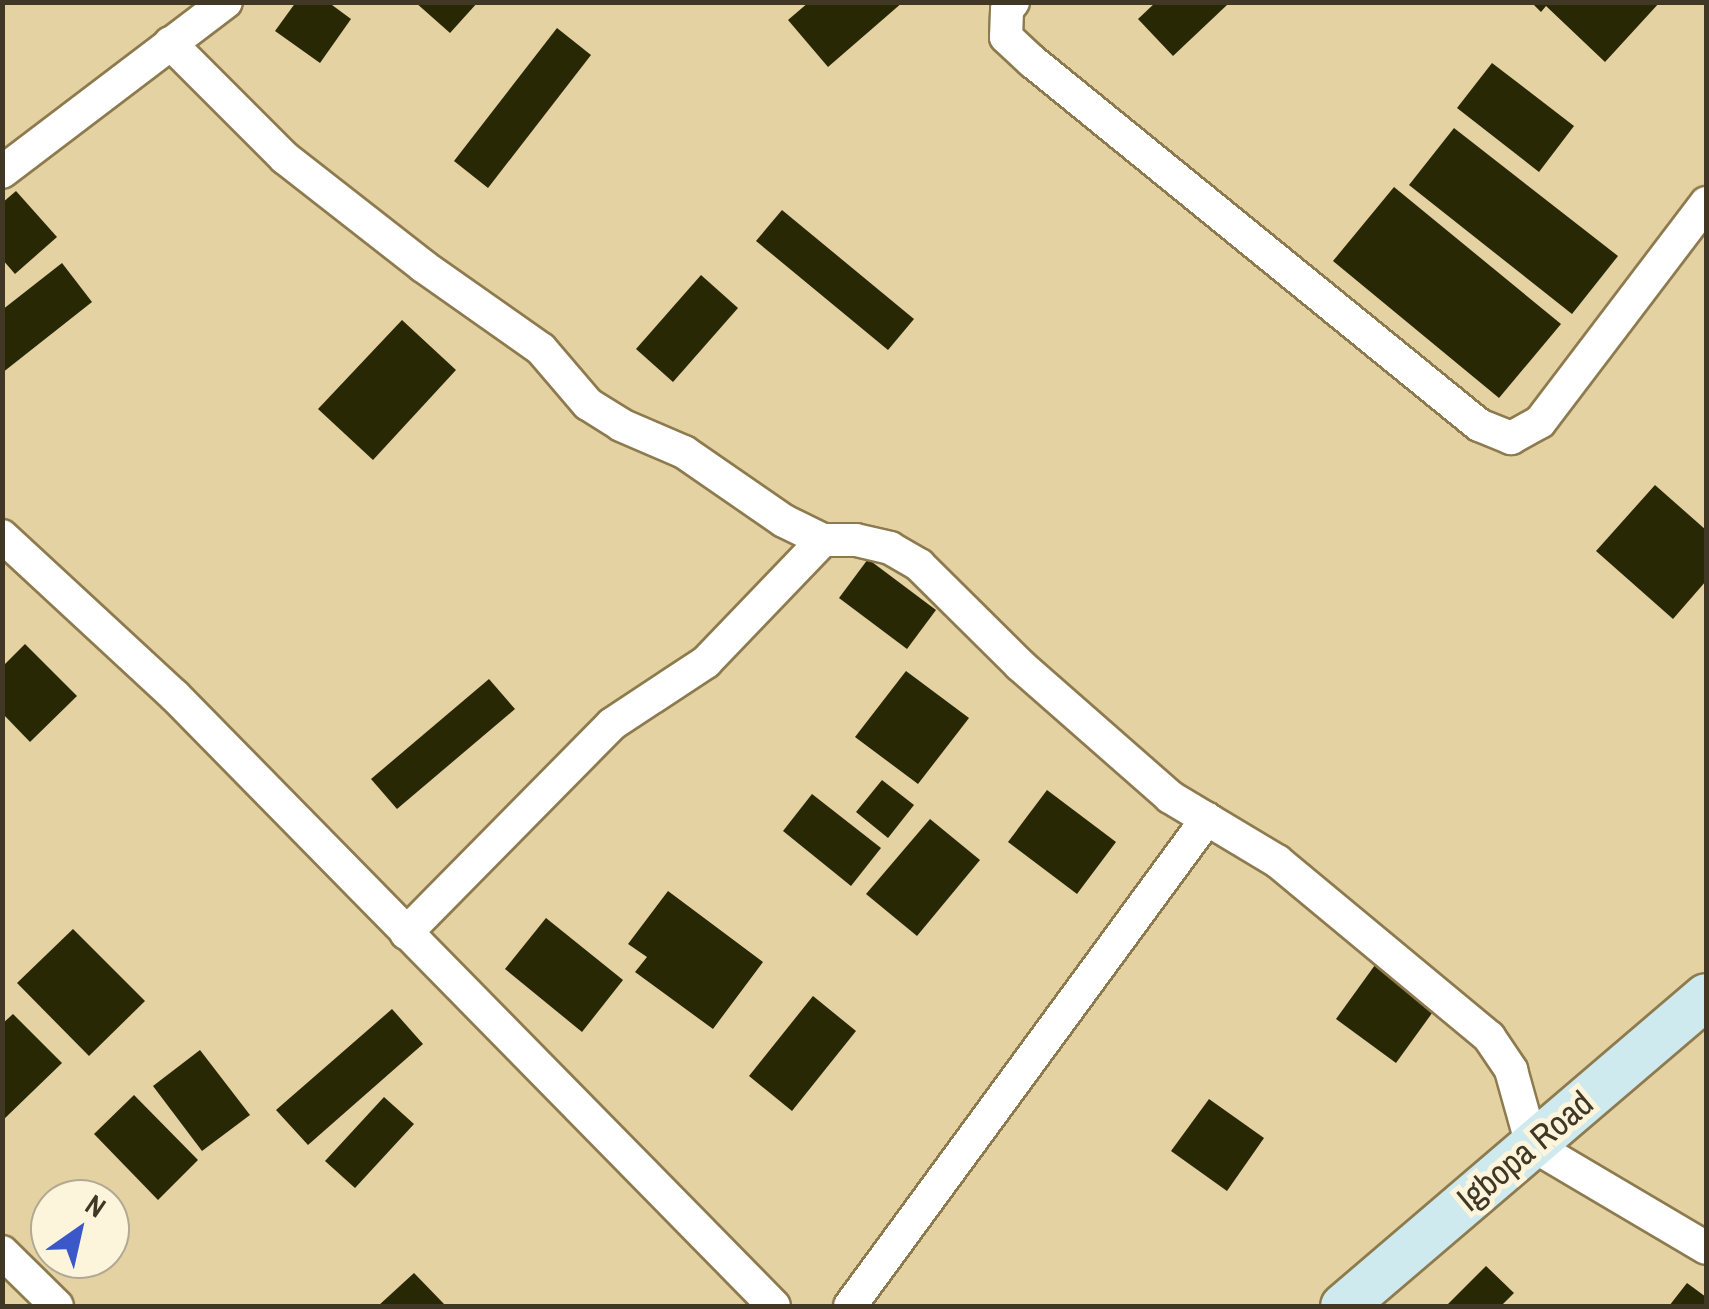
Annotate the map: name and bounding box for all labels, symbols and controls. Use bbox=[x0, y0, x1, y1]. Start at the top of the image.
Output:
street label: Igbopa Road bbox=[1449, 1082, 1601, 1220]
north arrow bbox=[30, 1179, 130, 1279]
text: N bbox=[78, 1185, 113, 1226]

